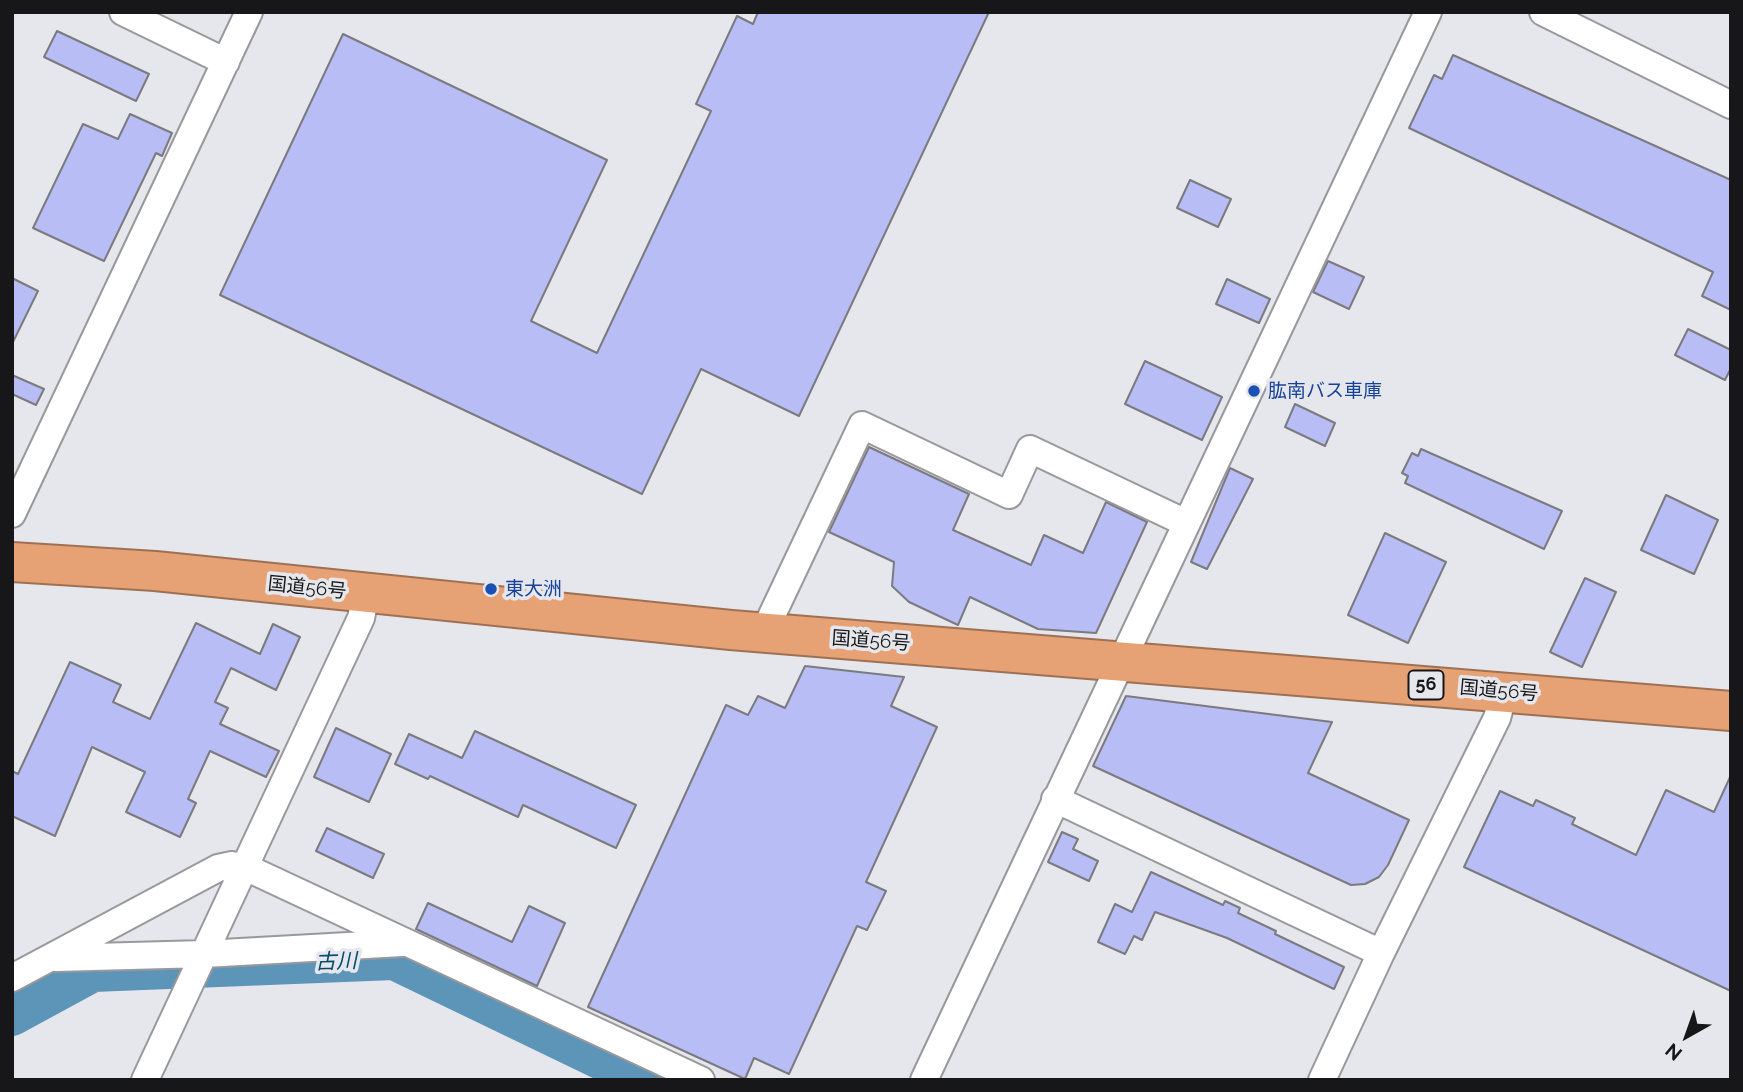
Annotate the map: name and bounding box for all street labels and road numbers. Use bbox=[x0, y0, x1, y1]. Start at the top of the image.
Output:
street label: 国道56号 bbox=[267, 573, 347, 603]
street label: 国道56号 bbox=[831, 627, 911, 655]
road number: 56 bbox=[1408, 670, 1444, 700]
street label: 国道56号 bbox=[1459, 676, 1539, 706]

